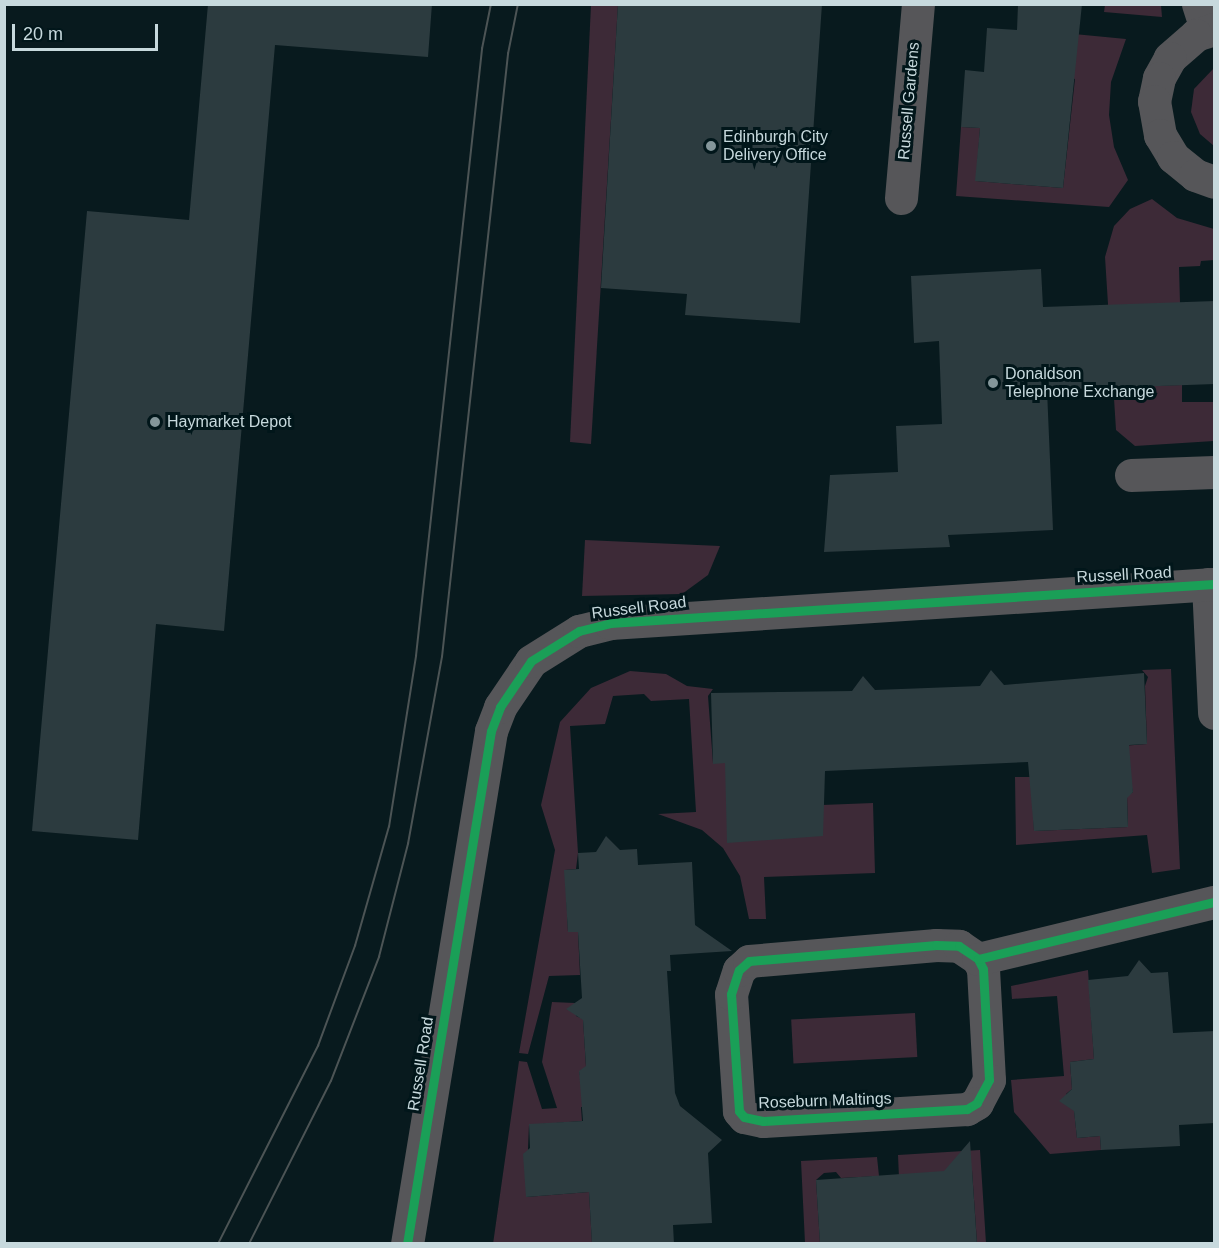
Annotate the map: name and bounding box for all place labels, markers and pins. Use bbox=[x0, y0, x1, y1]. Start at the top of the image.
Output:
place label: Edinburgh City Delivery Office bbox=[723, 127, 828, 165]
marker: Edinburgh City Delivery Office bbox=[704, 139, 718, 153]
place label: Donaldson Telephone Exchange bbox=[1005, 364, 1154, 402]
marker: Donaldson Telephone Exchange bbox=[986, 376, 1000, 390]
place label: Haymarket Depot bbox=[167, 412, 291, 432]
marker: Haymarket Depot bbox=[148, 415, 162, 429]

